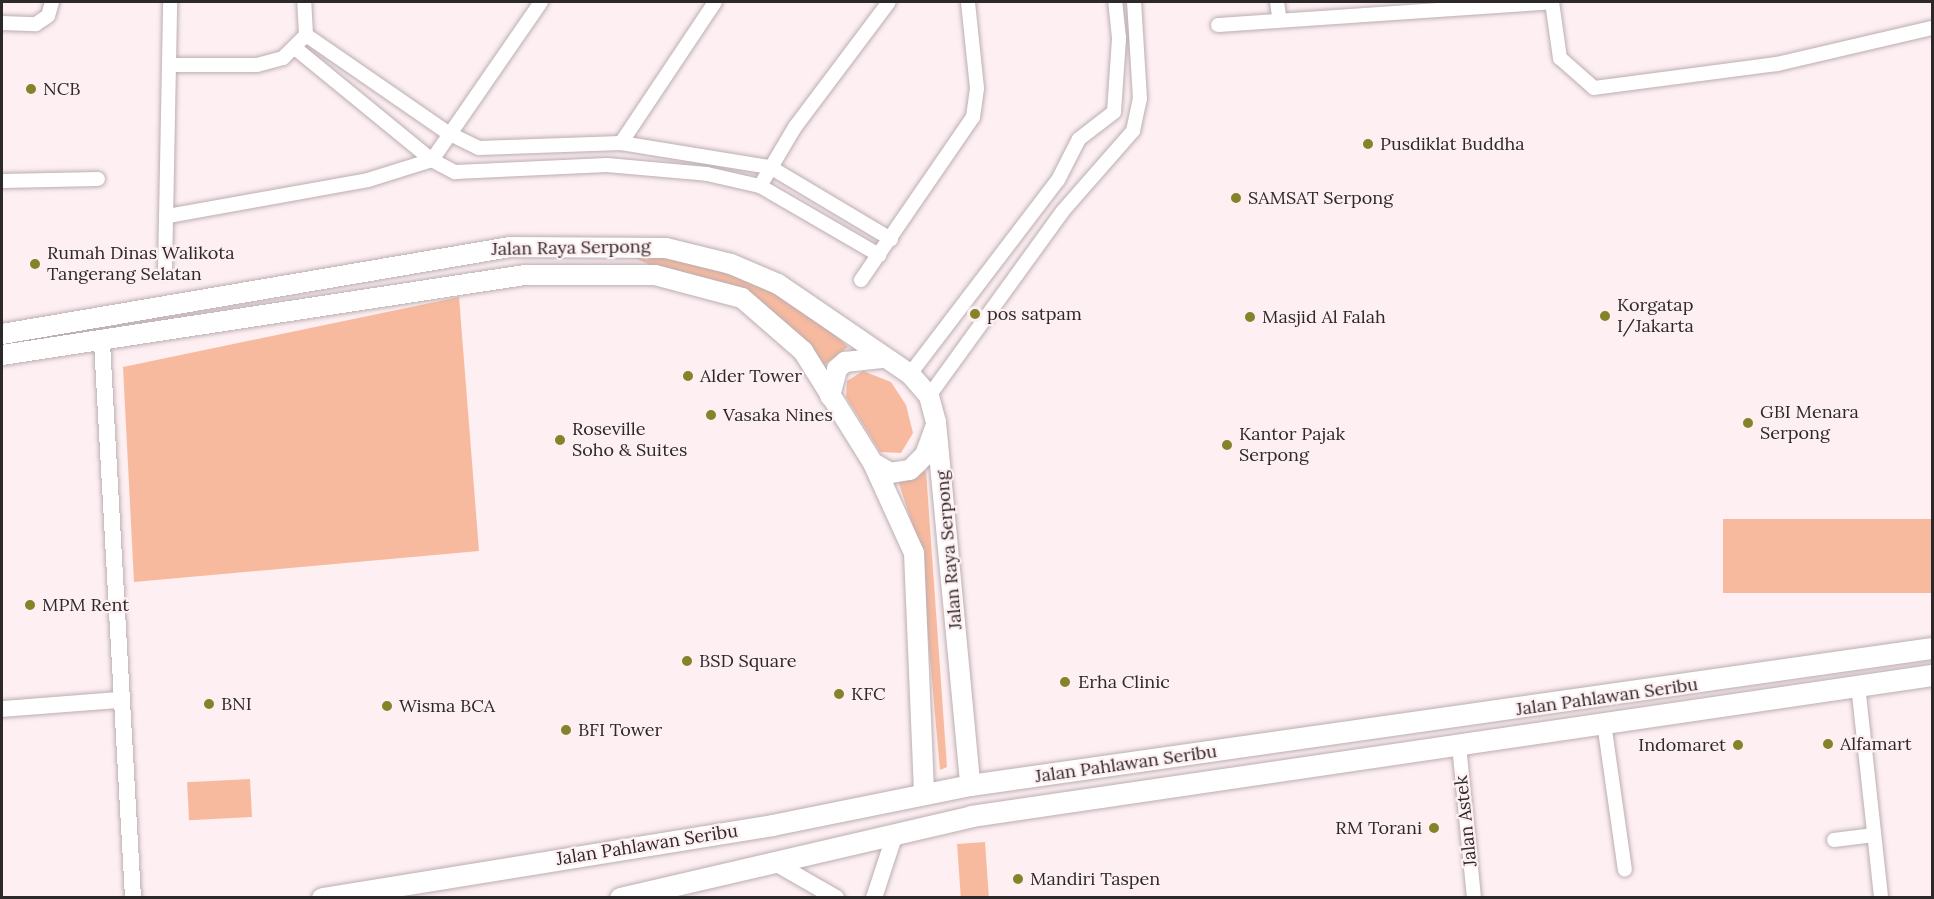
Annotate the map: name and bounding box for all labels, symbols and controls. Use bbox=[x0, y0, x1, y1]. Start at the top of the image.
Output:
place label: NCB bbox=[43, 78, 80, 100]
marker: NCB bbox=[24, 82, 38, 96]
place label: Pusdiklat Buddha bbox=[1380, 133, 1525, 155]
marker: Pusdiklat Buddha bbox=[1361, 137, 1375, 151]
place label: SAMSAT Serpong bbox=[1248, 187, 1393, 209]
marker: SAMSAT Serpong bbox=[1229, 191, 1243, 205]
street label: Jalan Raya Serpong bbox=[491, 236, 651, 260]
place label: Rumah Dinas Walikota Tangerang Selatan bbox=[47, 243, 234, 286]
marker: Rumah Dinas Walikota Tangerang Selatan bbox=[28, 257, 42, 271]
place label: Korgatap I/Jakarta bbox=[1617, 295, 1694, 338]
place label: pos satpam bbox=[987, 303, 1082, 325]
place label: Masjid Al Falah bbox=[1262, 306, 1386, 328]
marker: pos satpam bbox=[968, 307, 982, 321]
marker: Korgatap I/Jakarta bbox=[1598, 309, 1612, 323]
marker: Masjid Al Falah bbox=[1243, 310, 1257, 324]
place label: Alder Tower bbox=[700, 365, 802, 387]
marker: Alder Tower bbox=[681, 369, 695, 383]
place label: GBI Menara Serpong bbox=[1760, 402, 1859, 444]
place label: Vasaka Nines bbox=[723, 404, 833, 426]
marker: Vasaka Nines bbox=[704, 408, 718, 422]
marker: GBI Menara Serpong bbox=[1741, 416, 1755, 430]
place label: Roseville Soho & Suites bbox=[572, 419, 687, 462]
place label: Kantor Pajak Serpong bbox=[1239, 424, 1345, 466]
marker: Roseville Soho & Suites bbox=[553, 433, 567, 447]
marker: Kantor Pajak Serpong bbox=[1220, 438, 1234, 452]
street label: Jalan Raya Serpong bbox=[931, 470, 967, 630]
place label: MPM Rent bbox=[42, 594, 129, 616]
marker: MPM Rent bbox=[23, 598, 37, 612]
place label: BSD Square bbox=[699, 650, 797, 672]
marker: BSD Square bbox=[680, 654, 694, 668]
place label: Erha Clinic bbox=[1078, 671, 1170, 693]
marker: Erha Clinic bbox=[1056, 673, 1074, 691]
street label: Jalan Pahlawan Seribu bbox=[1515, 674, 1699, 720]
place label: KFC bbox=[851, 683, 886, 705]
marker: KFC bbox=[832, 687, 846, 701]
place label: BNI bbox=[221, 693, 252, 715]
place label: Wisma BCA bbox=[399, 695, 495, 717]
marker: BNI bbox=[202, 697, 216, 711]
marker: Wisma BCA bbox=[380, 699, 394, 713]
place label: BFI Tower bbox=[578, 719, 662, 741]
marker: BFI Tower bbox=[559, 723, 573, 737]
place label: Alfamart bbox=[1840, 733, 1912, 755]
place label: Indomaret bbox=[1638, 734, 1726, 756]
marker: Alfamart bbox=[1821, 737, 1835, 751]
marker: Indomaret bbox=[1731, 738, 1745, 752]
street label: Jalan Pahlawan Seribu bbox=[1034, 741, 1218, 787]
street label: Jalan Astek bbox=[1450, 774, 1482, 868]
place label: RM Torani bbox=[1335, 817, 1422, 839]
street label: Jalan Pahlawan Seribu bbox=[555, 820, 739, 870]
marker: RM Torani bbox=[1427, 821, 1441, 835]
place label: Mandiri Taspen bbox=[1030, 868, 1160, 890]
marker: Mandiri Taspen bbox=[1011, 872, 1025, 886]

